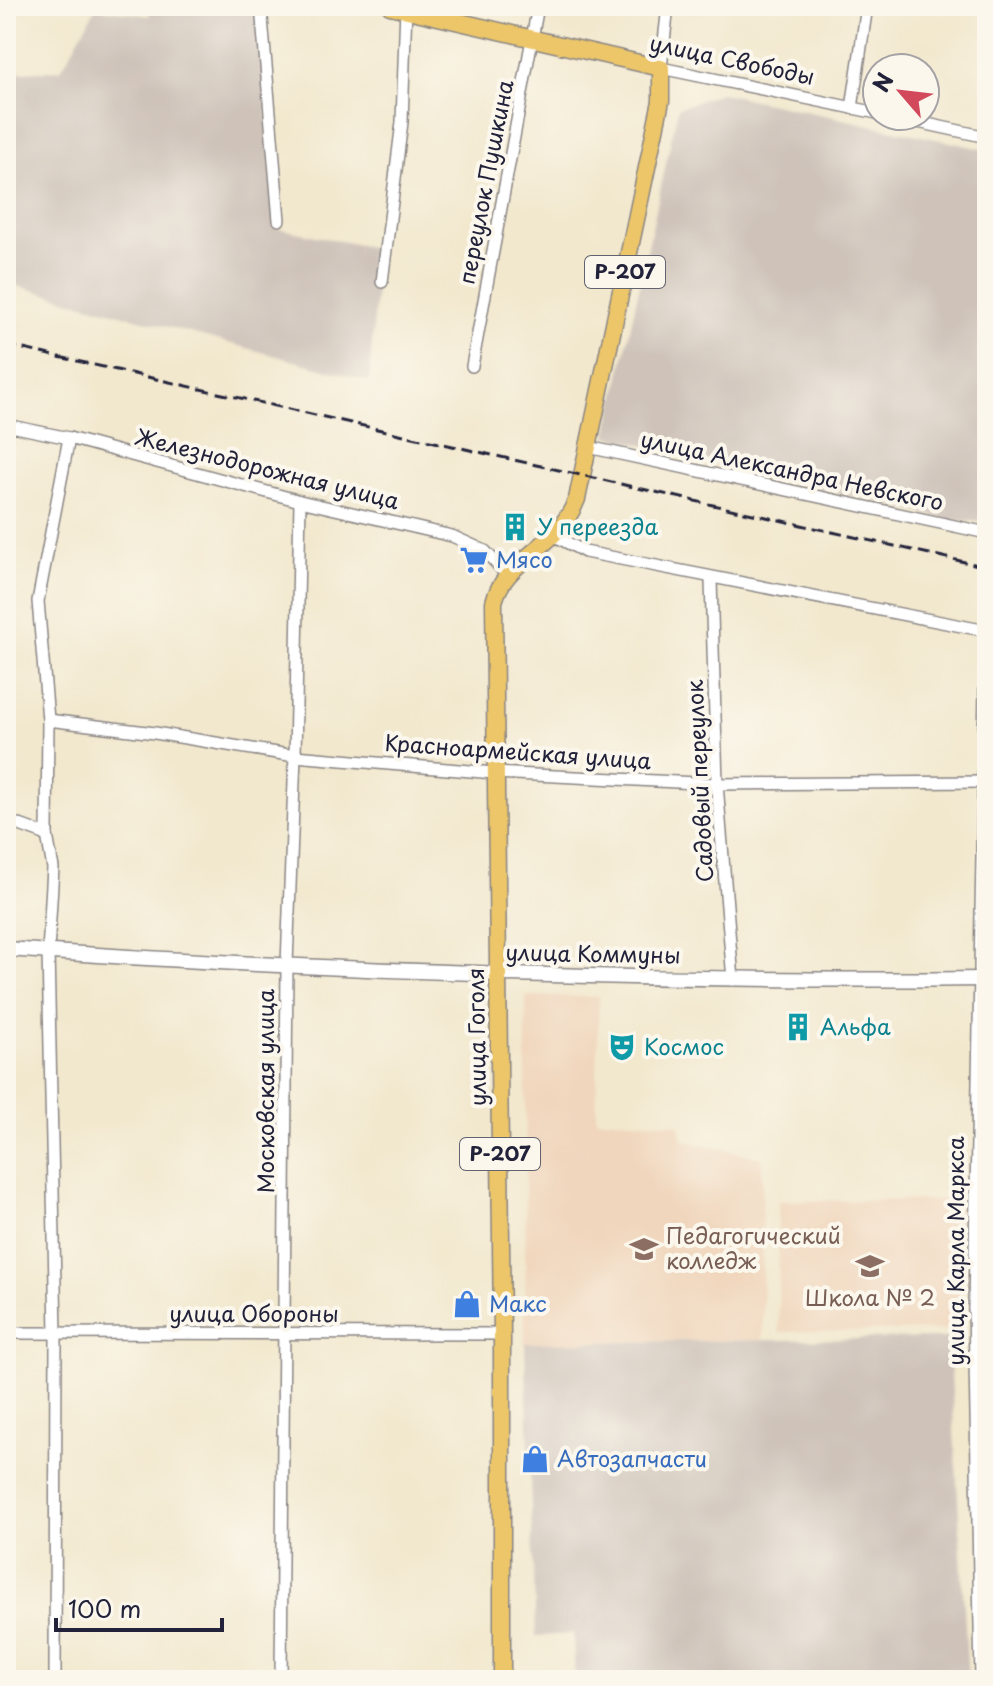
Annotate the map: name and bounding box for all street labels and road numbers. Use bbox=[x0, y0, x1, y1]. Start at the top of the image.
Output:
street label: улица Свободы bbox=[647, 25, 818, 92]
street label: переулок Пушкина bbox=[449, 76, 521, 287]
road number: Р-207 bbox=[585, 256, 665, 288]
street label: Железнодорожная улица bbox=[132, 419, 403, 516]
street label: улица Александра Невского bbox=[638, 421, 947, 518]
street label: Садовый переулок bbox=[677, 678, 720, 883]
street label: Красноармейская улица bbox=[384, 725, 653, 776]
street label: улица Коммуны bbox=[505, 934, 681, 971]
street label: улица Гоголя bbox=[458, 967, 493, 1107]
street label: Московская улица bbox=[248, 989, 281, 1193]
street label: улица Карла Маркса bbox=[938, 1136, 971, 1366]
road number: Р-207 bbox=[460, 1138, 540, 1170]
street label: улица Обороны bbox=[169, 1296, 339, 1329]

